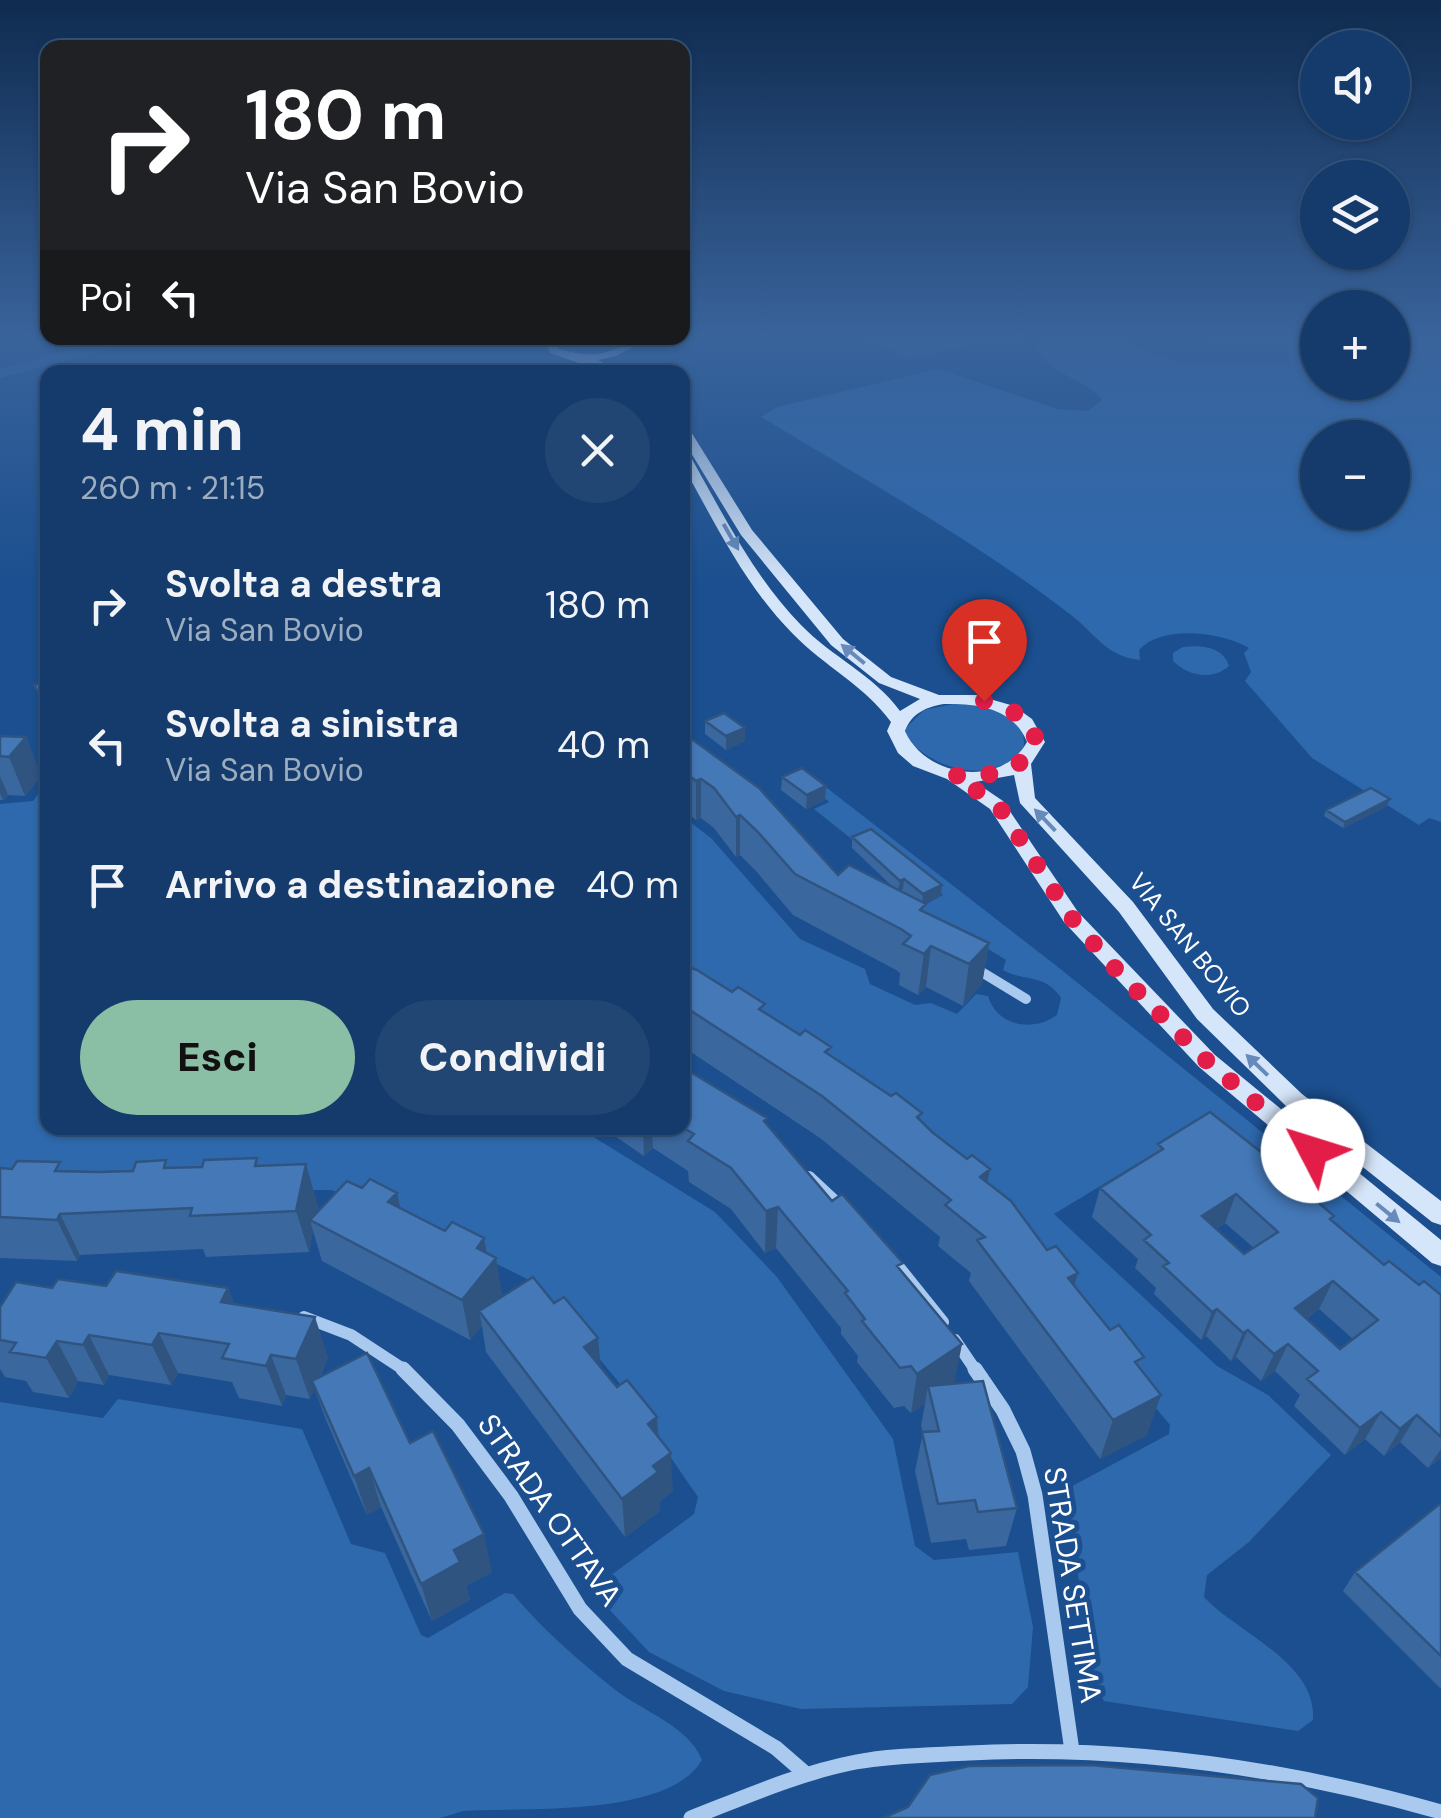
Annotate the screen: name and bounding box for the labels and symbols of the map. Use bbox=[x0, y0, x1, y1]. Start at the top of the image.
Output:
one-way arrow bbox=[722, 522, 739, 551]
pin bbox=[942, 599, 1027, 702]
one-way arrow bbox=[840, 644, 865, 665]
one-way arrow bbox=[1034, 808, 1058, 832]
street label: VIA SAN BOVIO bbox=[1122, 866, 1258, 1024]
one-way arrow bbox=[1246, 1054, 1270, 1077]
position arrow bbox=[1261, 1099, 1365, 1203]
one-way arrow bbox=[1376, 1202, 1401, 1223]
street label: STRADA OTTAVA bbox=[469, 1406, 631, 1614]
street label: STRADA SETTIMA bbox=[1035, 1464, 1111, 1706]

